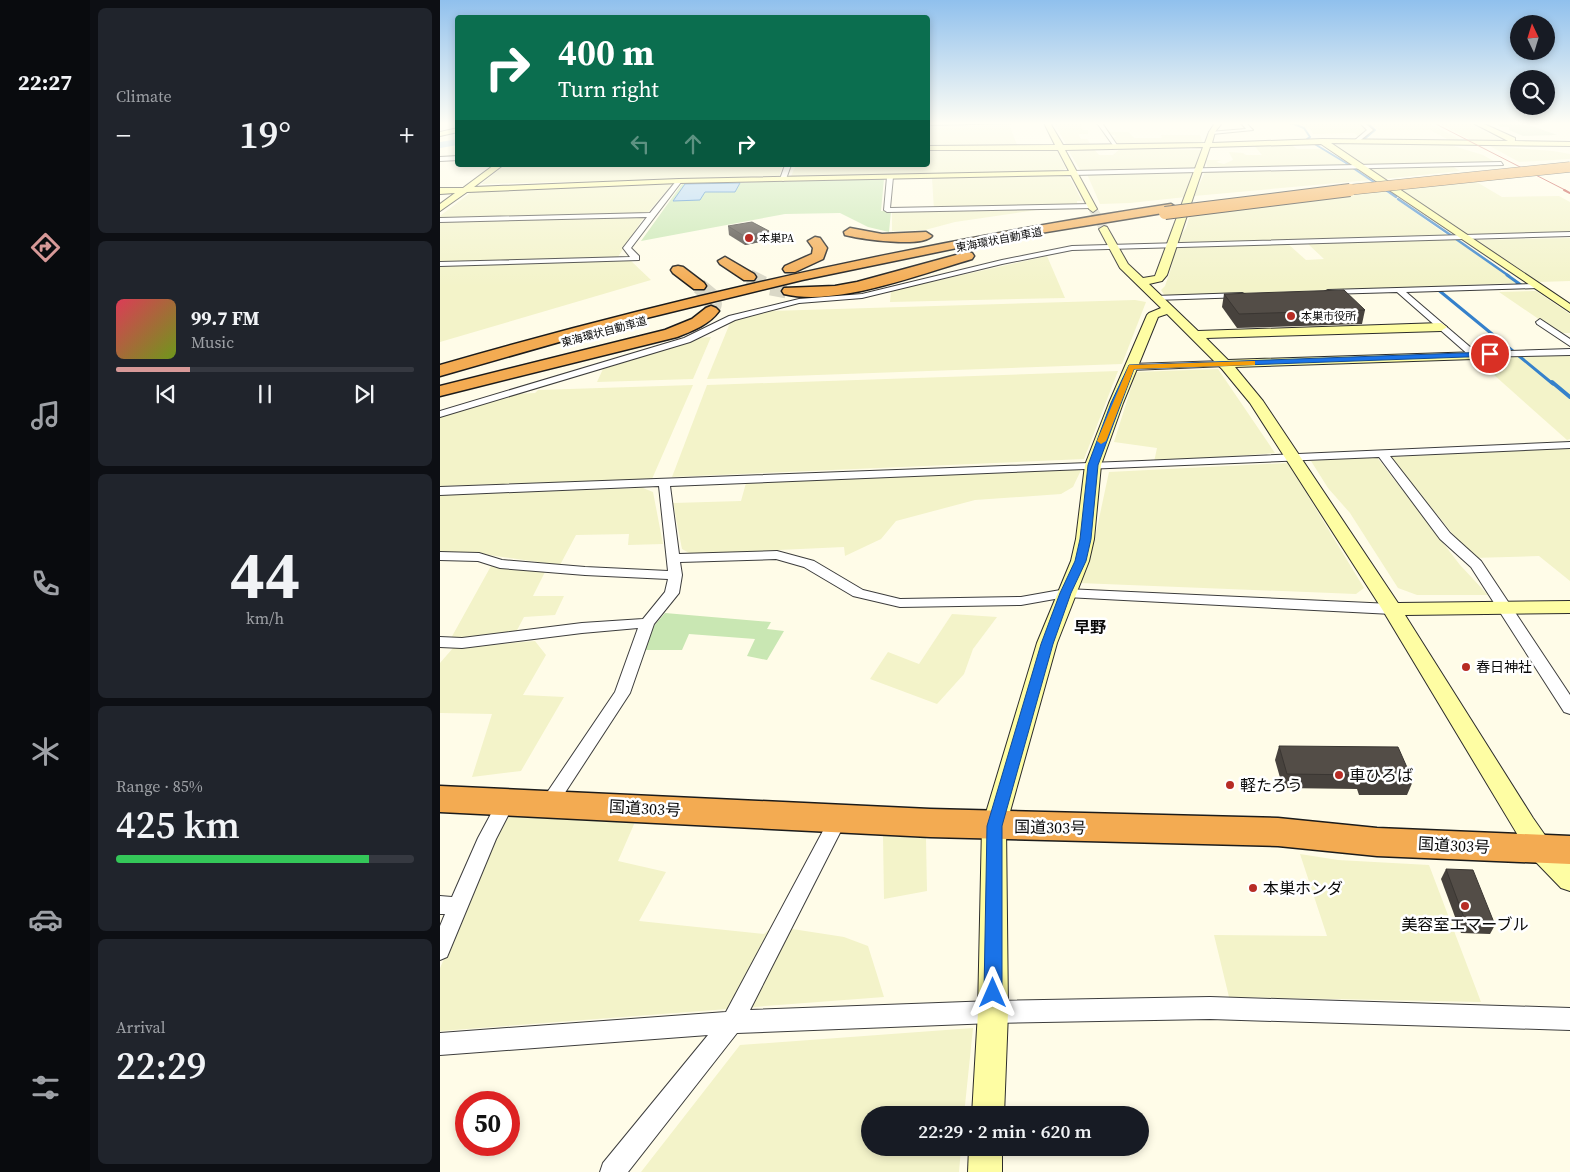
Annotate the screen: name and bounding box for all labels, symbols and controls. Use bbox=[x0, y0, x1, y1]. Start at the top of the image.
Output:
north arrow bbox=[1510, 15, 1555, 60]
map controls bbox=[1510, 15, 1555, 115]
text: 400 m bbox=[558, 29, 654, 77]
icon: right bbox=[475, 35, 540, 100]
text: 22:27 bbox=[18, 67, 72, 97]
button: search bbox=[1510, 70, 1555, 115]
text: Turn right bbox=[558, 74, 659, 104]
text: Climate bbox=[116, 85, 172, 107]
text: 19° bbox=[239, 109, 291, 161]
text: − bbox=[116, 116, 131, 154]
text: + bbox=[399, 116, 414, 154]
icon: left bbox=[626, 130, 654, 158]
icon: ahead bbox=[679, 130, 707, 158]
icon: right bbox=[732, 130, 760, 158]
street label: 東海環状自動車道 bbox=[954, 224, 1044, 256]
icon: directions bbox=[28, 230, 63, 265]
place label: 本巣PA bbox=[759, 231, 795, 246]
marker: 本巣PA bbox=[743, 232, 755, 244]
text: 99.7 FM bbox=[191, 305, 260, 331]
place label: 本巣市役所 bbox=[1301, 309, 1357, 324]
marker: 本巣市役所 bbox=[1285, 310, 1297, 322]
street label: 東海環状自動車道 bbox=[560, 313, 648, 351]
text: Music bbox=[191, 331, 234, 353]
pin bbox=[1469, 333, 1511, 375]
icon: arrive bbox=[1476, 340, 1504, 368]
icon: previous bbox=[152, 380, 180, 408]
icon: pause bbox=[251, 380, 279, 408]
icon: next bbox=[350, 380, 378, 408]
icon: music bbox=[28, 398, 63, 433]
text: 44 bbox=[230, 530, 300, 619]
icon: phone bbox=[28, 566, 63, 601]
text: km/h bbox=[246, 607, 284, 629]
district label: 早野 bbox=[1074, 616, 1106, 638]
place label: 春日神社 bbox=[1476, 657, 1532, 677]
marker: 春日神社 bbox=[1460, 661, 1472, 673]
icon: climate bbox=[28, 734, 63, 769]
place label: 車ひろば bbox=[1349, 764, 1413, 786]
marker: 車ひろば bbox=[1333, 769, 1345, 781]
place label: 軽たろう bbox=[1240, 774, 1303, 796]
text: Range · 85% bbox=[116, 775, 203, 797]
marker: 軽たろう bbox=[1224, 779, 1236, 791]
street label: 国道303号 bbox=[608, 795, 682, 821]
text: 425 km bbox=[116, 799, 240, 851]
street label: 国道303号 bbox=[1014, 815, 1086, 839]
street label: 国道303号 bbox=[1417, 832, 1491, 858]
place label: 本巣ホンダ bbox=[1263, 877, 1343, 899]
marker: 本巣ホンダ bbox=[1247, 882, 1259, 894]
marker: 美容室エマーブル bbox=[1459, 900, 1471, 912]
icon: car bbox=[28, 902, 63, 937]
place label: 美容室エマーブル bbox=[1401, 913, 1529, 935]
position arrow bbox=[966, 966, 1018, 1018]
text: Arrival bbox=[116, 1016, 165, 1038]
text: 22:29 bbox=[116, 1040, 206, 1092]
icon: filters bbox=[28, 1070, 63, 1105]
speed limit sign: 50 bbox=[455, 1091, 520, 1156]
text: 22:29 · 2 min · 620 m bbox=[918, 1118, 1092, 1144]

